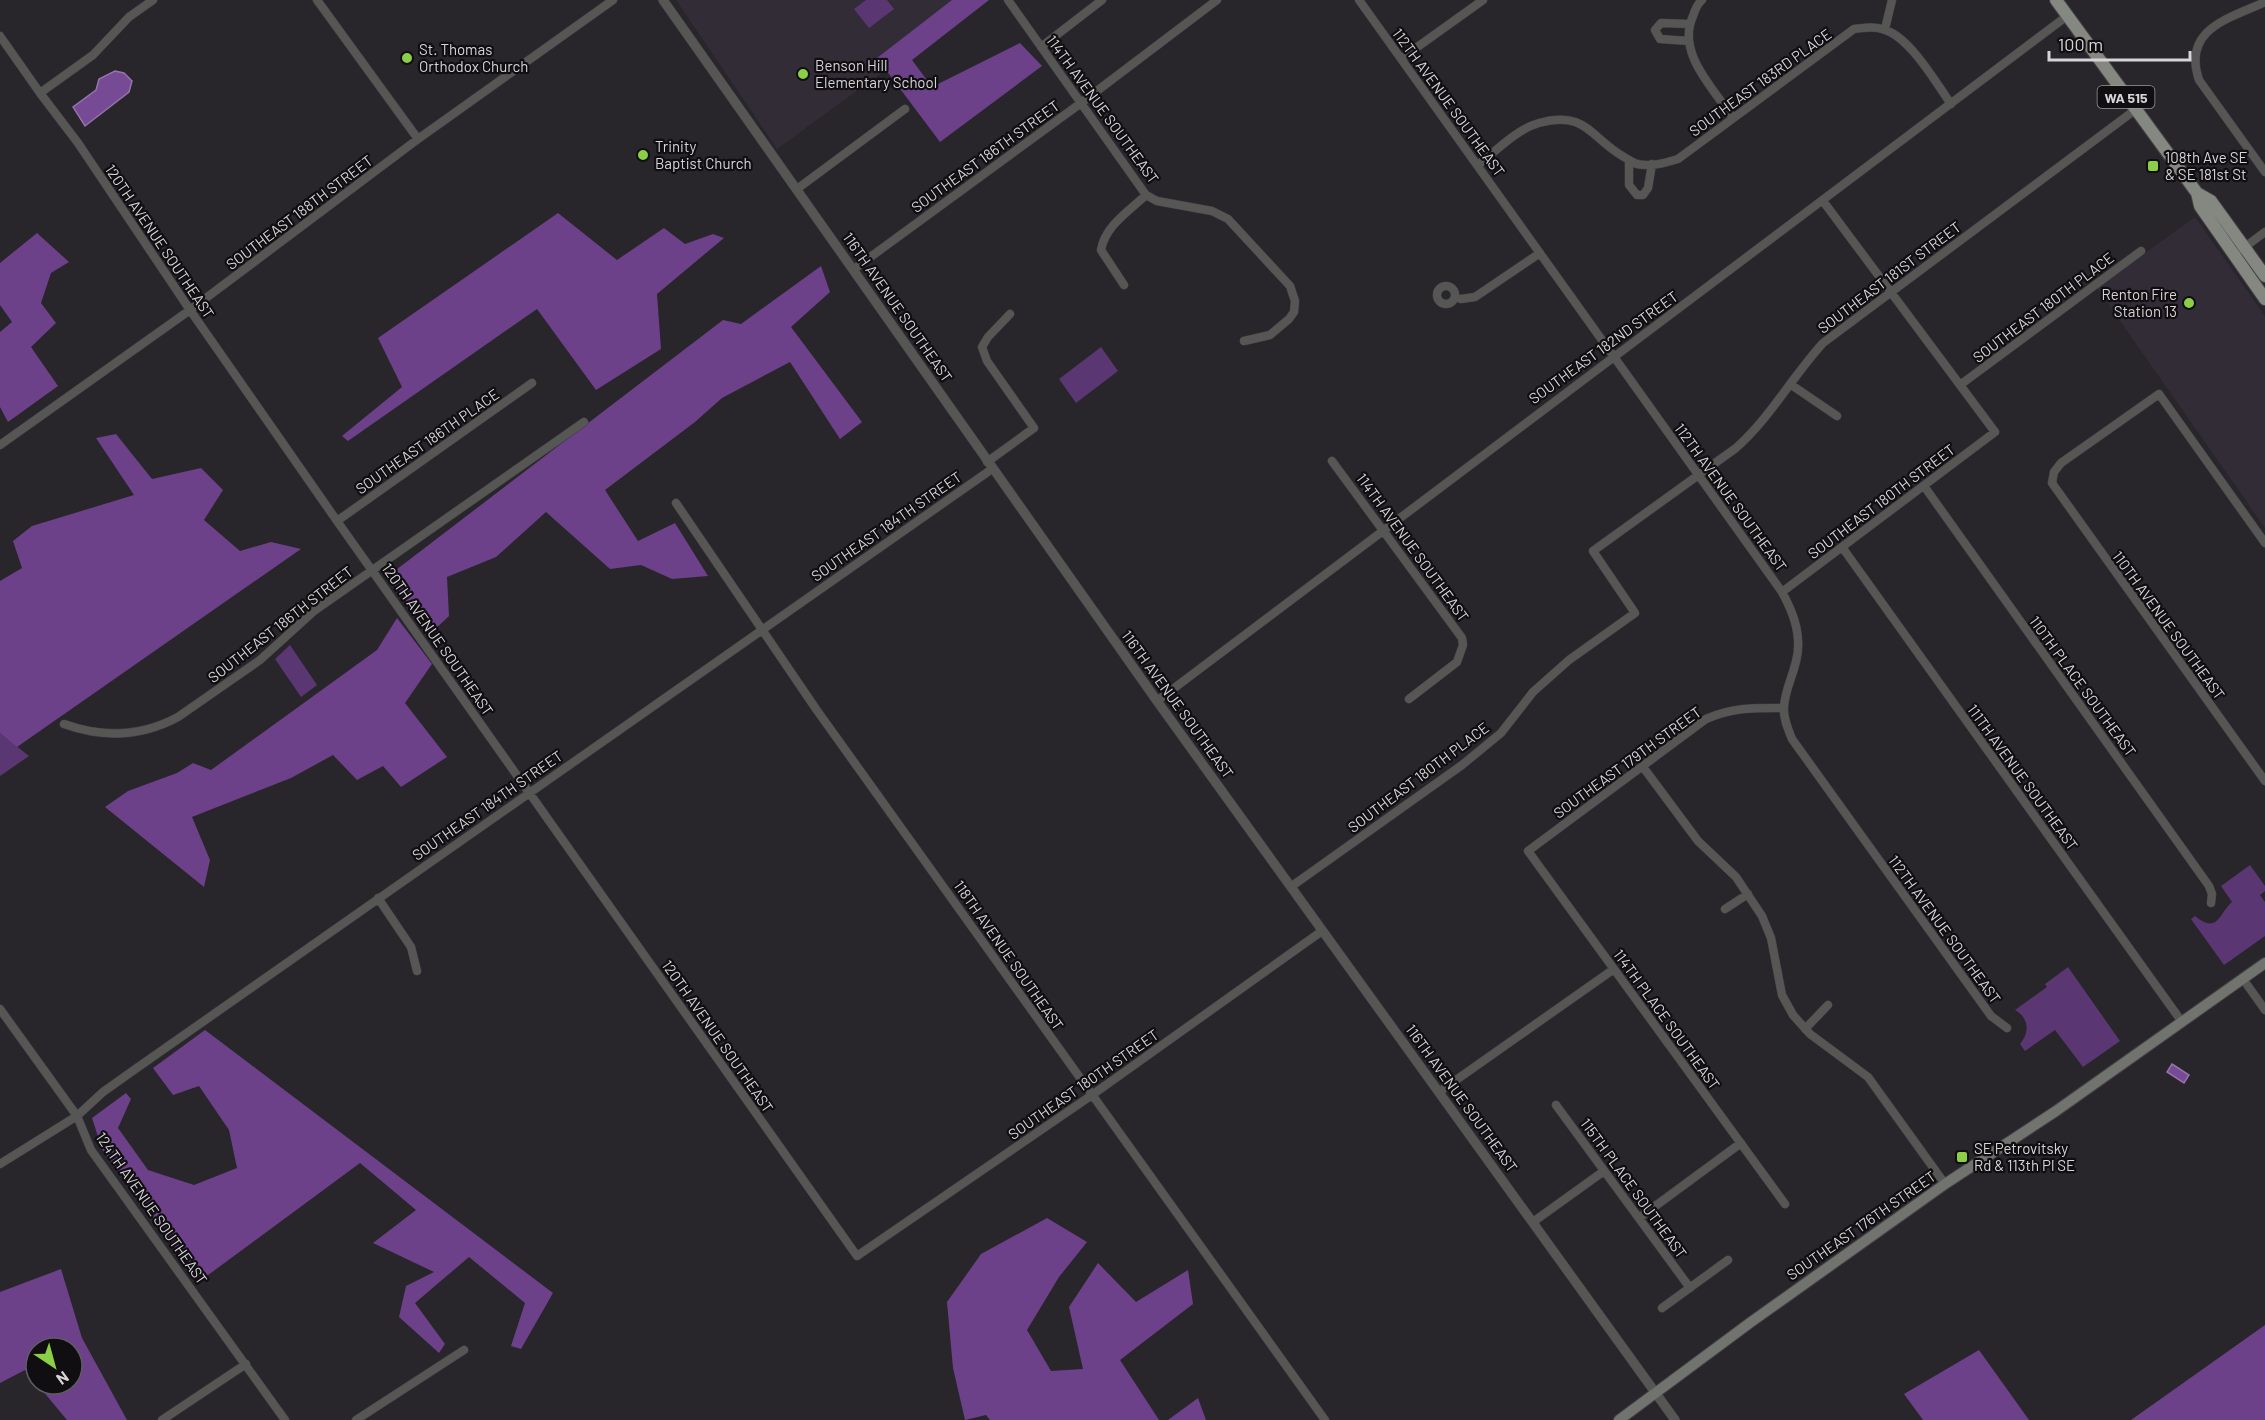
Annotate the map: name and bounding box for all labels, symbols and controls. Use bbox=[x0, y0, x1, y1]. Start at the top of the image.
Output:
street label: 112TH AVENUE SOUTHEAST bbox=[1389, 24, 1509, 180]
street label: SOUTHEAST 183RD PLACE bbox=[1685, 24, 1835, 140]
scale bar bbox=[2049, 24, 2190, 62]
street label: 114TH AVENUE SOUTHEAST bbox=[1043, 31, 1163, 187]
text: 100 m bbox=[2058, 33, 2103, 55]
place label: St. Thomas Orthodox Church bbox=[419, 40, 528, 75]
marker: St. Thomas Orthodox Church bbox=[400, 51, 414, 65]
place label: Benson Hill Elementary School bbox=[815, 56, 937, 91]
marker: Benson Hill Elementary School bbox=[796, 67, 810, 81]
road number: WA 515 bbox=[2098, 86, 2154, 108]
street label: SOUTHEAST 186TH STREET bbox=[907, 96, 1063, 216]
place label: Trinity Baptist Church bbox=[655, 137, 752, 172]
marker: Trinity Baptist Church bbox=[636, 148, 650, 162]
place label: 108th Ave SE & SE 181st St bbox=[2165, 148, 2247, 183]
street label: SOUTHEAST 188TH STREET bbox=[222, 151, 376, 273]
marker: 108th Ave SE & SE 181st St bbox=[2146, 159, 2160, 173]
street label: 120TH AVENUE SOUTHEAST bbox=[102, 161, 218, 321]
street label: SOUTHEAST 181ST STREET bbox=[1814, 217, 1964, 337]
street label: 116TH AVENUE SOUTHEAST bbox=[839, 229, 957, 385]
street label: SOUTHEAST 180TH PLACE bbox=[1969, 248, 2117, 366]
place label: Renton Fire Station 13 bbox=[2102, 285, 2177, 320]
street label: SOUTHEAST 182ND STREET bbox=[1525, 287, 1681, 407]
marker: Renton Fire Station 13 bbox=[2182, 296, 2196, 310]
street label: SOUTHEAST 186TH PLACE bbox=[352, 385, 502, 497]
street label: 112TH AVENUE SOUTHEAST bbox=[1671, 419, 1791, 575]
street label: SOUTHEAST 180TH STREET bbox=[1804, 440, 1958, 562]
street label: SOUTHEAST 184TH STREET bbox=[807, 467, 965, 585]
street label: 114TH AVENUE SOUTHEAST bbox=[1353, 469, 1473, 625]
street label: 110TH AVENUE SOUTHEAST bbox=[2109, 547, 2229, 703]
street label: 120TH AVENUE SOUTHEAST bbox=[378, 559, 498, 719]
street label: SOUTHEAST 186TH STREET bbox=[204, 562, 356, 686]
street label: 110TH PLACE SOUTHEAST bbox=[2026, 612, 2140, 760]
street label: 116TH AVENUE SOUTHEAST bbox=[1118, 627, 1238, 781]
street label: 111TH AVENUE SOUTHEAST bbox=[1964, 701, 2082, 853]
street label: SOUTHEAST 179TH STREET bbox=[1550, 702, 1704, 822]
street label: SOUTHEAST 180TH PLACE bbox=[1344, 718, 1492, 836]
street label: SOUTHEAST 184TH STREET bbox=[408, 746, 566, 864]
street label: 112TH AVENUE SOUTHEAST bbox=[1885, 851, 2005, 1007]
street label: 118TH AVENUE SOUTHEAST bbox=[950, 877, 1068, 1033]
street label: 114TH PLACE SOUTHEAST bbox=[1610, 945, 1724, 1093]
street label: 120TH AVENUE SOUTHEAST bbox=[658, 956, 778, 1116]
street label: 116TH AVENUE SOUTHEAST bbox=[1402, 1021, 1522, 1175]
street label: SOUTHEAST 180TH STREET bbox=[1004, 1025, 1162, 1143]
street label: 115TH PLACE SOUTHEAST bbox=[1577, 1115, 1691, 1261]
street label: 124TH AVENUE SOUTHEAST bbox=[93, 1128, 211, 1288]
place label: SE Petrovitsky Rd & 113th Pl SE bbox=[1974, 1139, 2075, 1174]
marker: SE Petrovitsky Rd & 113th Pl SE bbox=[1955, 1150, 1969, 1164]
street label: SOUTHEAST 176TH STREET bbox=[1783, 1167, 1939, 1283]
north arrow bbox=[24, 1336, 84, 1396]
text: N bbox=[53, 1368, 73, 1389]

